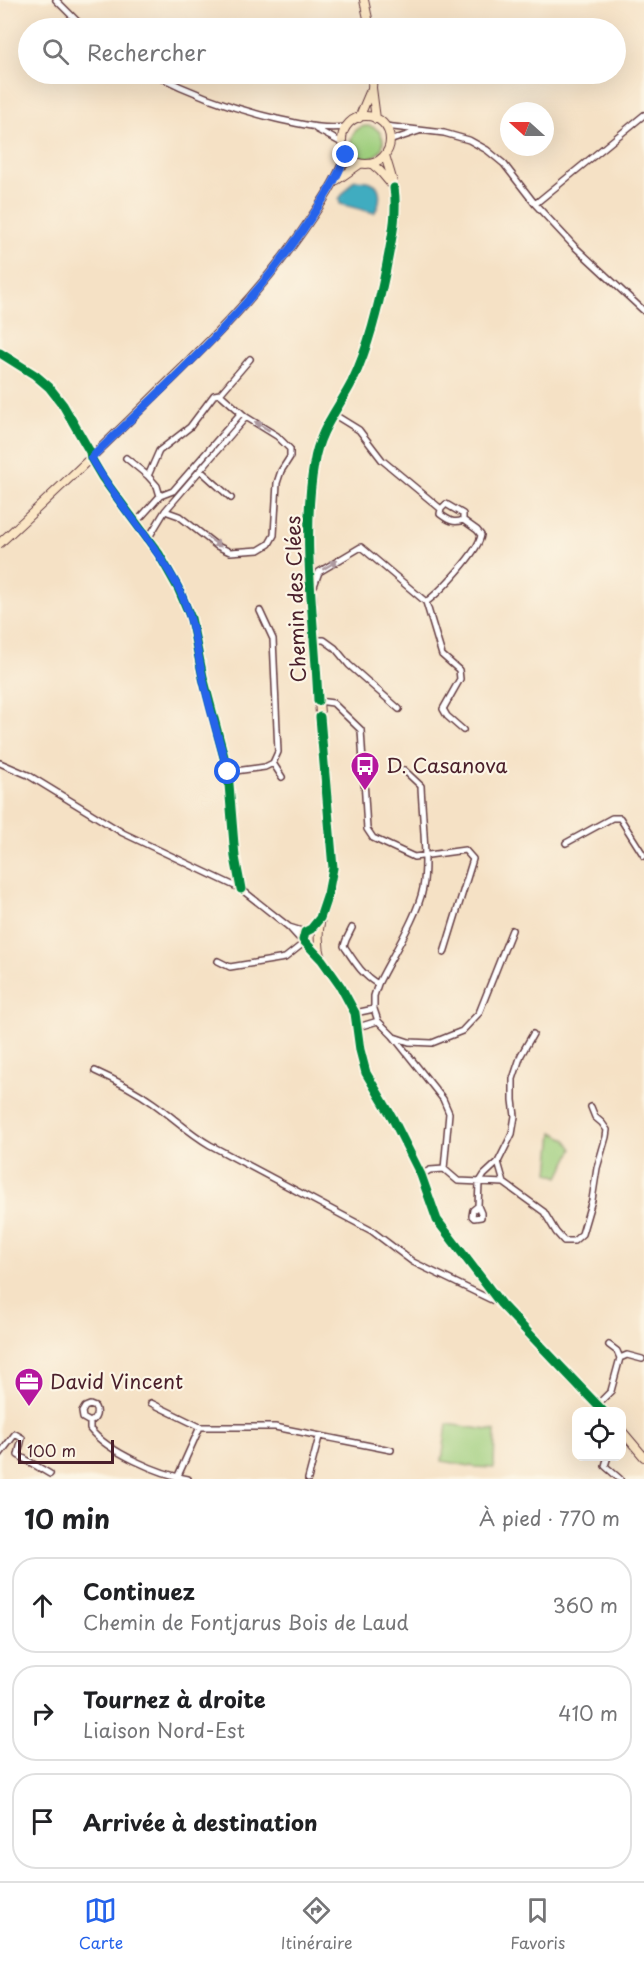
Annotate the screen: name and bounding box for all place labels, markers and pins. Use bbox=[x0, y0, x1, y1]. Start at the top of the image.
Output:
bus stop icon: D. Casanova bbox=[349, 750, 381, 792]
place label: D. Casanova bbox=[386, 750, 508, 780]
office icon: David Vincent bbox=[13, 1366, 45, 1408]
place label: David Vincent bbox=[50, 1366, 183, 1396]

